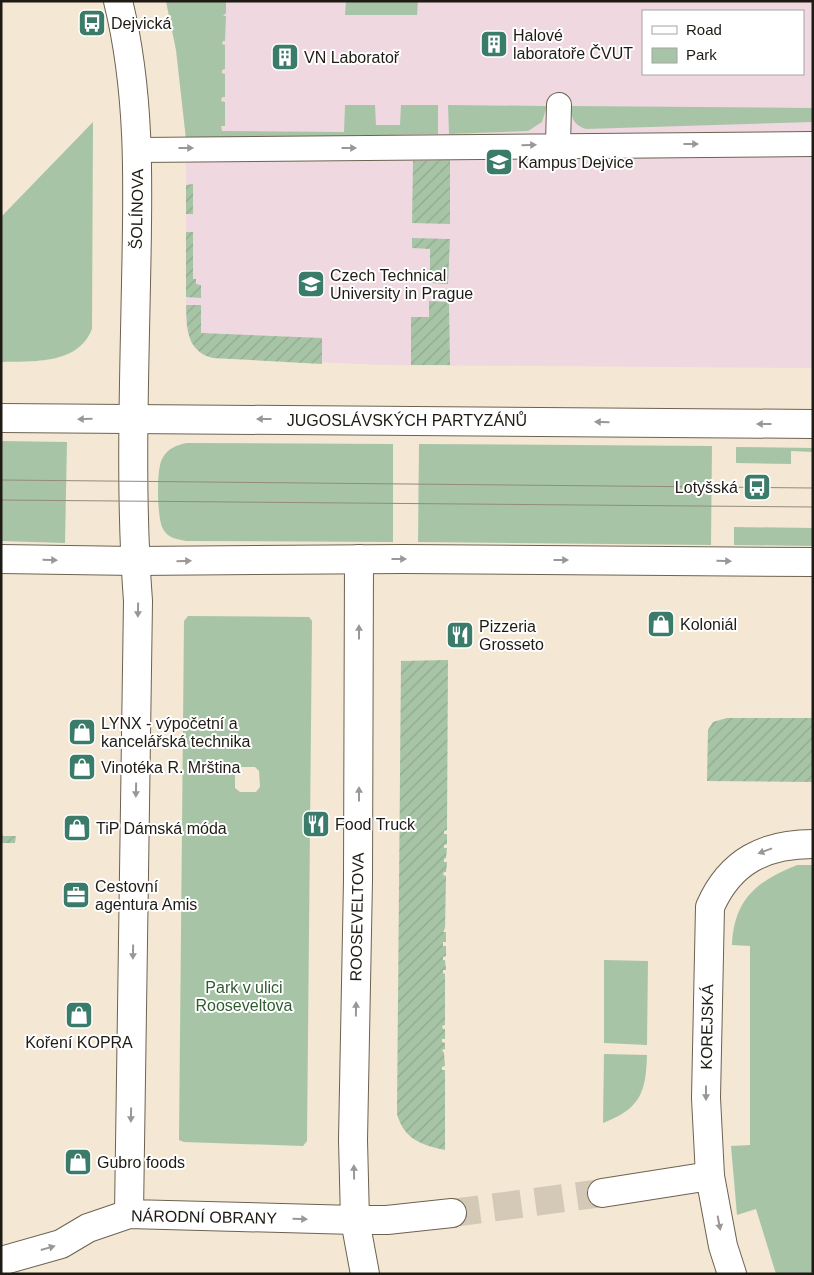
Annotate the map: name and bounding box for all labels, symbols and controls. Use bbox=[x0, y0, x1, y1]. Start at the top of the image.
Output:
bus stop icon: Dejvická bbox=[77, 8, 107, 38]
legend bbox=[642, 10, 804, 75]
place label: Dejvická bbox=[111, 15, 172, 32]
text: Road bbox=[686, 21, 722, 38]
place label: Halové laboratoře ČVUT bbox=[513, 27, 633, 62]
building icon: Halové laboratoře ČVUT bbox=[479, 29, 509, 59]
building icon: VN Laboratoř bbox=[270, 42, 300, 72]
text: Park bbox=[686, 46, 717, 63]
place label: VN Laboratoř bbox=[304, 49, 400, 66]
one-way arrow bbox=[684, 140, 700, 148]
one-way arrow bbox=[521, 141, 537, 149]
one-way arrow bbox=[341, 143, 357, 151]
one-way arrow bbox=[179, 144, 195, 152]
school or university icon: Kampus Dejvice bbox=[484, 147, 514, 177]
place label: Kampus Dejvice bbox=[518, 154, 634, 171]
street label: ŠOLÍNOVA bbox=[127, 168, 146, 249]
place label: Czech Technical University in Prague bbox=[330, 267, 473, 302]
school or university icon: Czech Technical University in Prague bbox=[296, 269, 326, 299]
street label: JUGOSLÁVSKÝCH PARTYZÁNŮ bbox=[287, 411, 527, 429]
one-way arrow bbox=[256, 415, 272, 423]
one-way arrow bbox=[77, 416, 93, 424]
one-way arrow bbox=[593, 418, 609, 426]
one-way arrow bbox=[756, 420, 772, 428]
bus stop icon: Lotyšská bbox=[742, 472, 772, 502]
place label: Lotyšská bbox=[675, 479, 738, 496]
one-way arrow bbox=[391, 555, 407, 563]
one-way arrow bbox=[42, 556, 58, 564]
one-way arrow bbox=[553, 556, 569, 564]
one-way arrow bbox=[176, 557, 192, 565]
one-way arrow bbox=[716, 557, 732, 565]
one-way arrow bbox=[134, 602, 142, 618]
shop icon: Koloniál bbox=[646, 609, 676, 639]
place label: Koloniál bbox=[680, 616, 737, 633]
place label: Pizzeria Grosseto bbox=[479, 618, 544, 653]
restaurant icon: Pizzeria Grosseto bbox=[445, 620, 475, 650]
one-way arrow bbox=[355, 623, 363, 639]
place label: LYNX - výpočetní a kancelářská technika bbox=[101, 715, 251, 750]
shop icon: LYNX - výpočetní a kancelářská technika bbox=[67, 717, 97, 747]
shop icon: Vinotéka R. Mrština bbox=[67, 752, 97, 782]
place label: Vinotéka R. Mrština bbox=[101, 759, 240, 776]
one-way arrow bbox=[132, 782, 140, 798]
one-way arrow bbox=[355, 786, 363, 802]
restaurant icon: Food Truck bbox=[301, 809, 331, 839]
shop icon: TiP Dámská móda bbox=[62, 813, 92, 843]
place label: Food Truck bbox=[335, 816, 416, 833]
place label: TiP Dámská móda bbox=[96, 820, 227, 837]
one-way arrow bbox=[757, 847, 772, 855]
street label: ROOSEVELTOVA bbox=[347, 852, 367, 982]
place label: Cestovní agentura Amis bbox=[95, 878, 197, 913]
office icon: Cestovní agentura Amis bbox=[61, 880, 91, 910]
one-way arrow bbox=[129, 944, 137, 960]
park label: Park v ulici Rooseveltova bbox=[196, 979, 293, 1014]
street label: KOREJSKÁ bbox=[697, 984, 716, 1070]
shop icon: Koření KOPRA bbox=[64, 1000, 94, 1030]
one-way arrow bbox=[352, 1001, 360, 1017]
place label: Koření KOPRA bbox=[25, 1034, 133, 1051]
one-way arrow bbox=[702, 1085, 710, 1101]
one-way arrow bbox=[127, 1107, 135, 1123]
shop icon: Gubro foods bbox=[63, 1147, 93, 1177]
place label: Gubro foods bbox=[97, 1154, 185, 1171]
one-way arrow bbox=[350, 1163, 358, 1179]
street label: NÁRODNÍ OBRANY bbox=[131, 1206, 277, 1227]
one-way arrow bbox=[293, 1215, 309, 1223]
one-way arrow bbox=[715, 1216, 723, 1231]
one-way arrow bbox=[41, 1244, 56, 1252]

